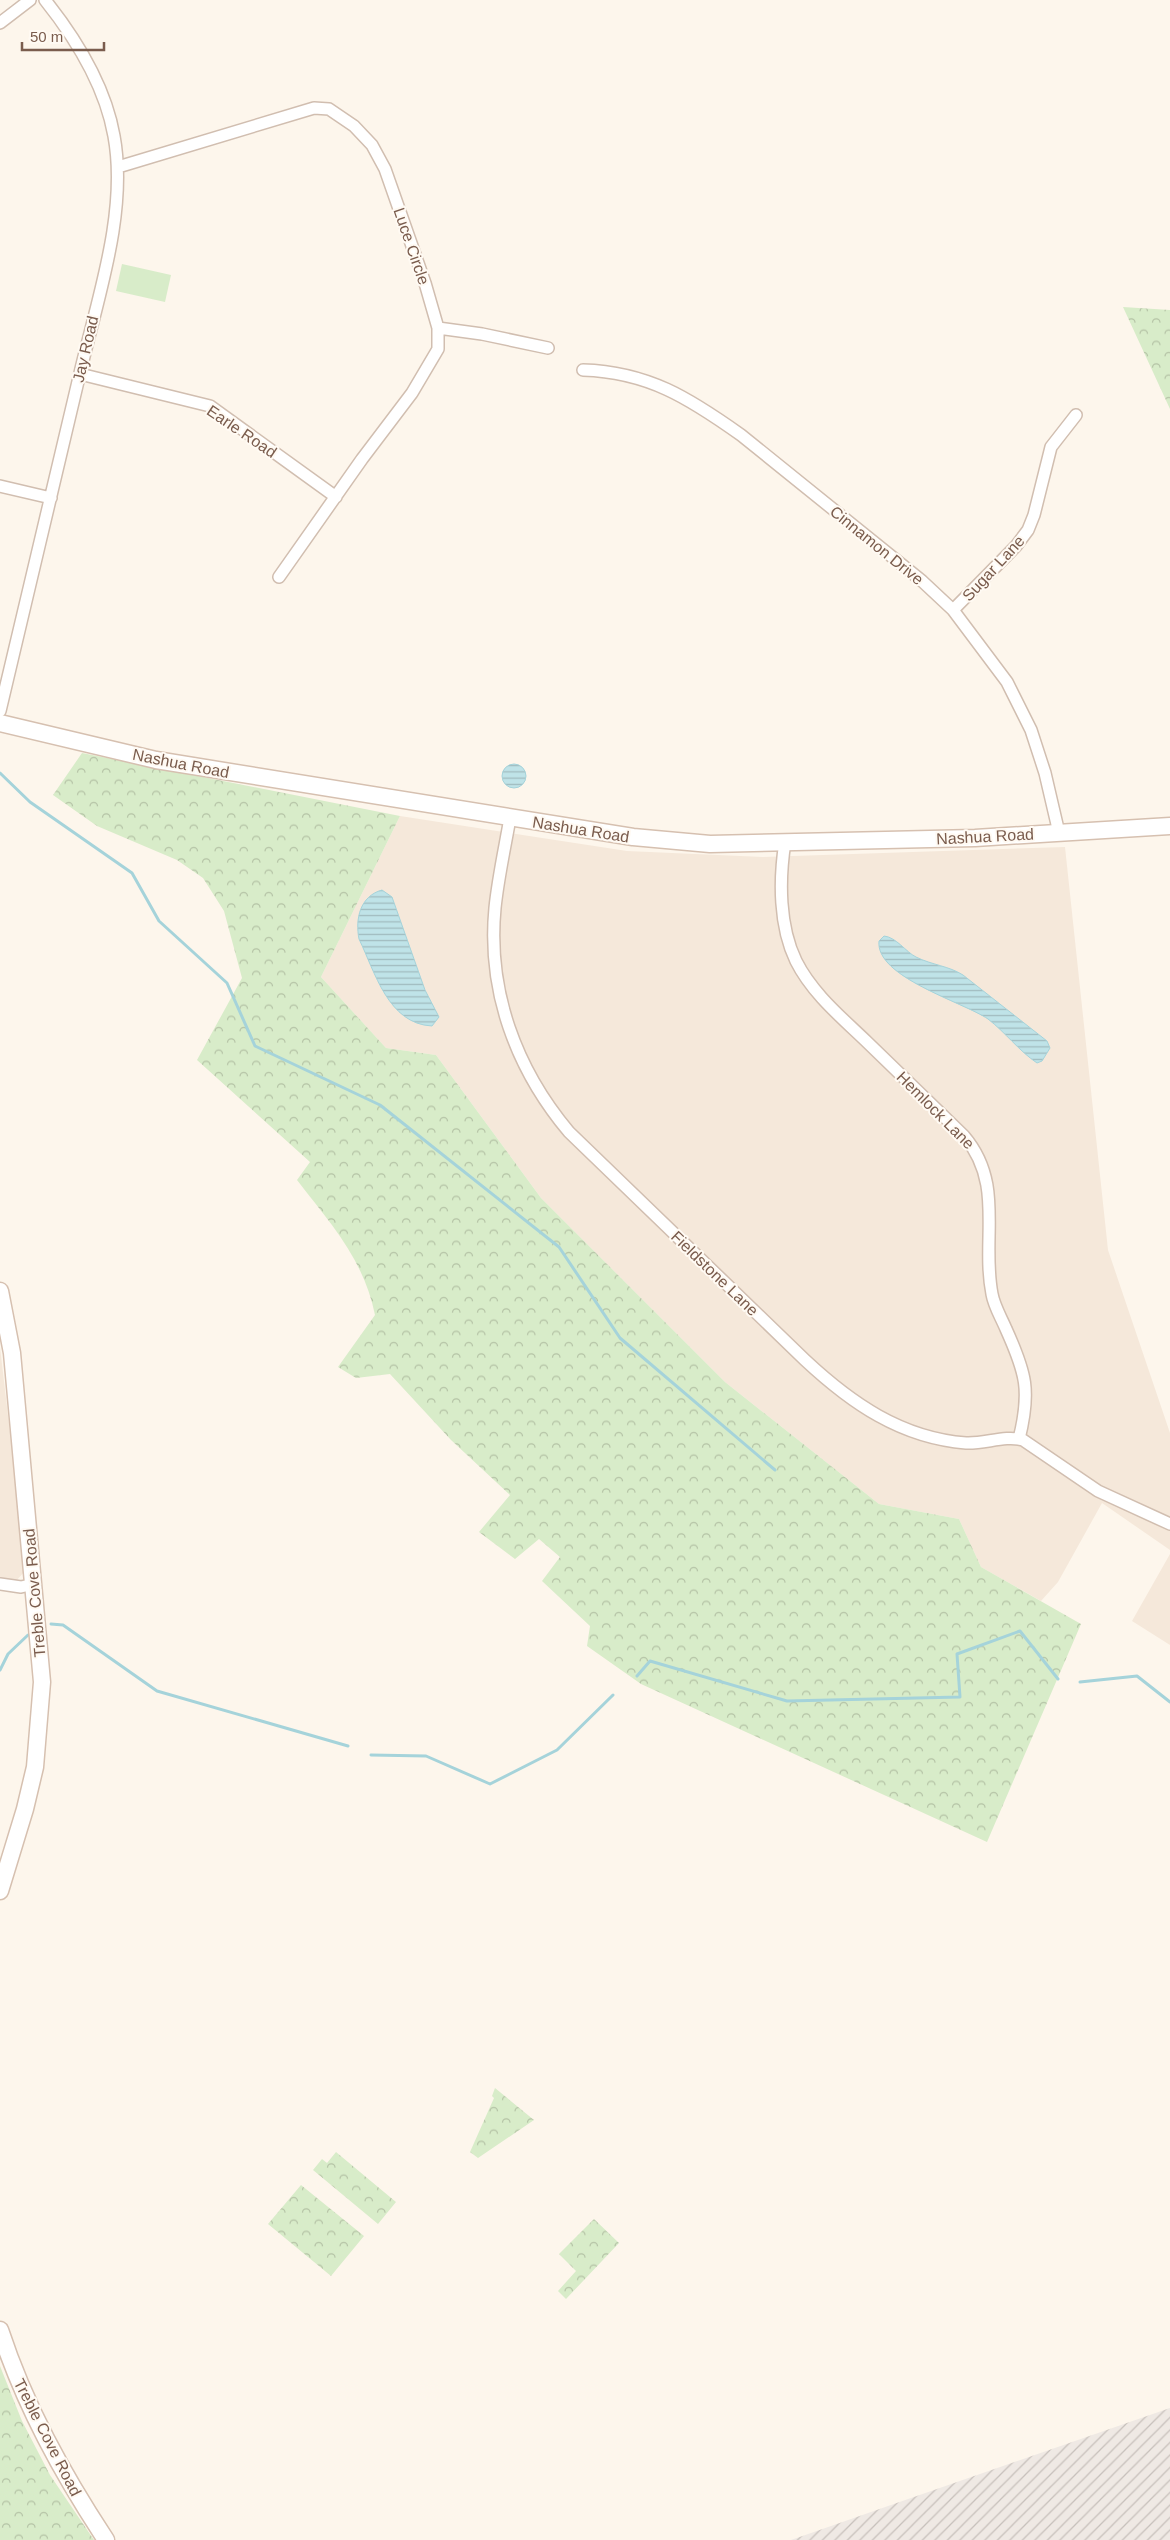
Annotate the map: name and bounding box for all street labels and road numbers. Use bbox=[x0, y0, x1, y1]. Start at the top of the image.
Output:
street label: Luce Circle bbox=[390, 206, 433, 287]
street label: Jay Road bbox=[70, 314, 101, 384]
street label: Earle Road bbox=[204, 402, 280, 461]
street label: Cinnamon Drive bbox=[827, 503, 927, 588]
street label: Sugar Lane bbox=[959, 532, 1028, 604]
street label: Nashua Road bbox=[131, 746, 231, 781]
street label: Nashua Road bbox=[531, 813, 631, 846]
street label: Nashua Road bbox=[936, 825, 1034, 848]
street label: Hemlock Lane bbox=[893, 1068, 978, 1153]
street label: Fieldstone Lane bbox=[668, 1228, 762, 1319]
street label: Treble Cove Road bbox=[20, 1528, 49, 1658]
street label: Treble Cove Road bbox=[11, 2376, 84, 2499]

